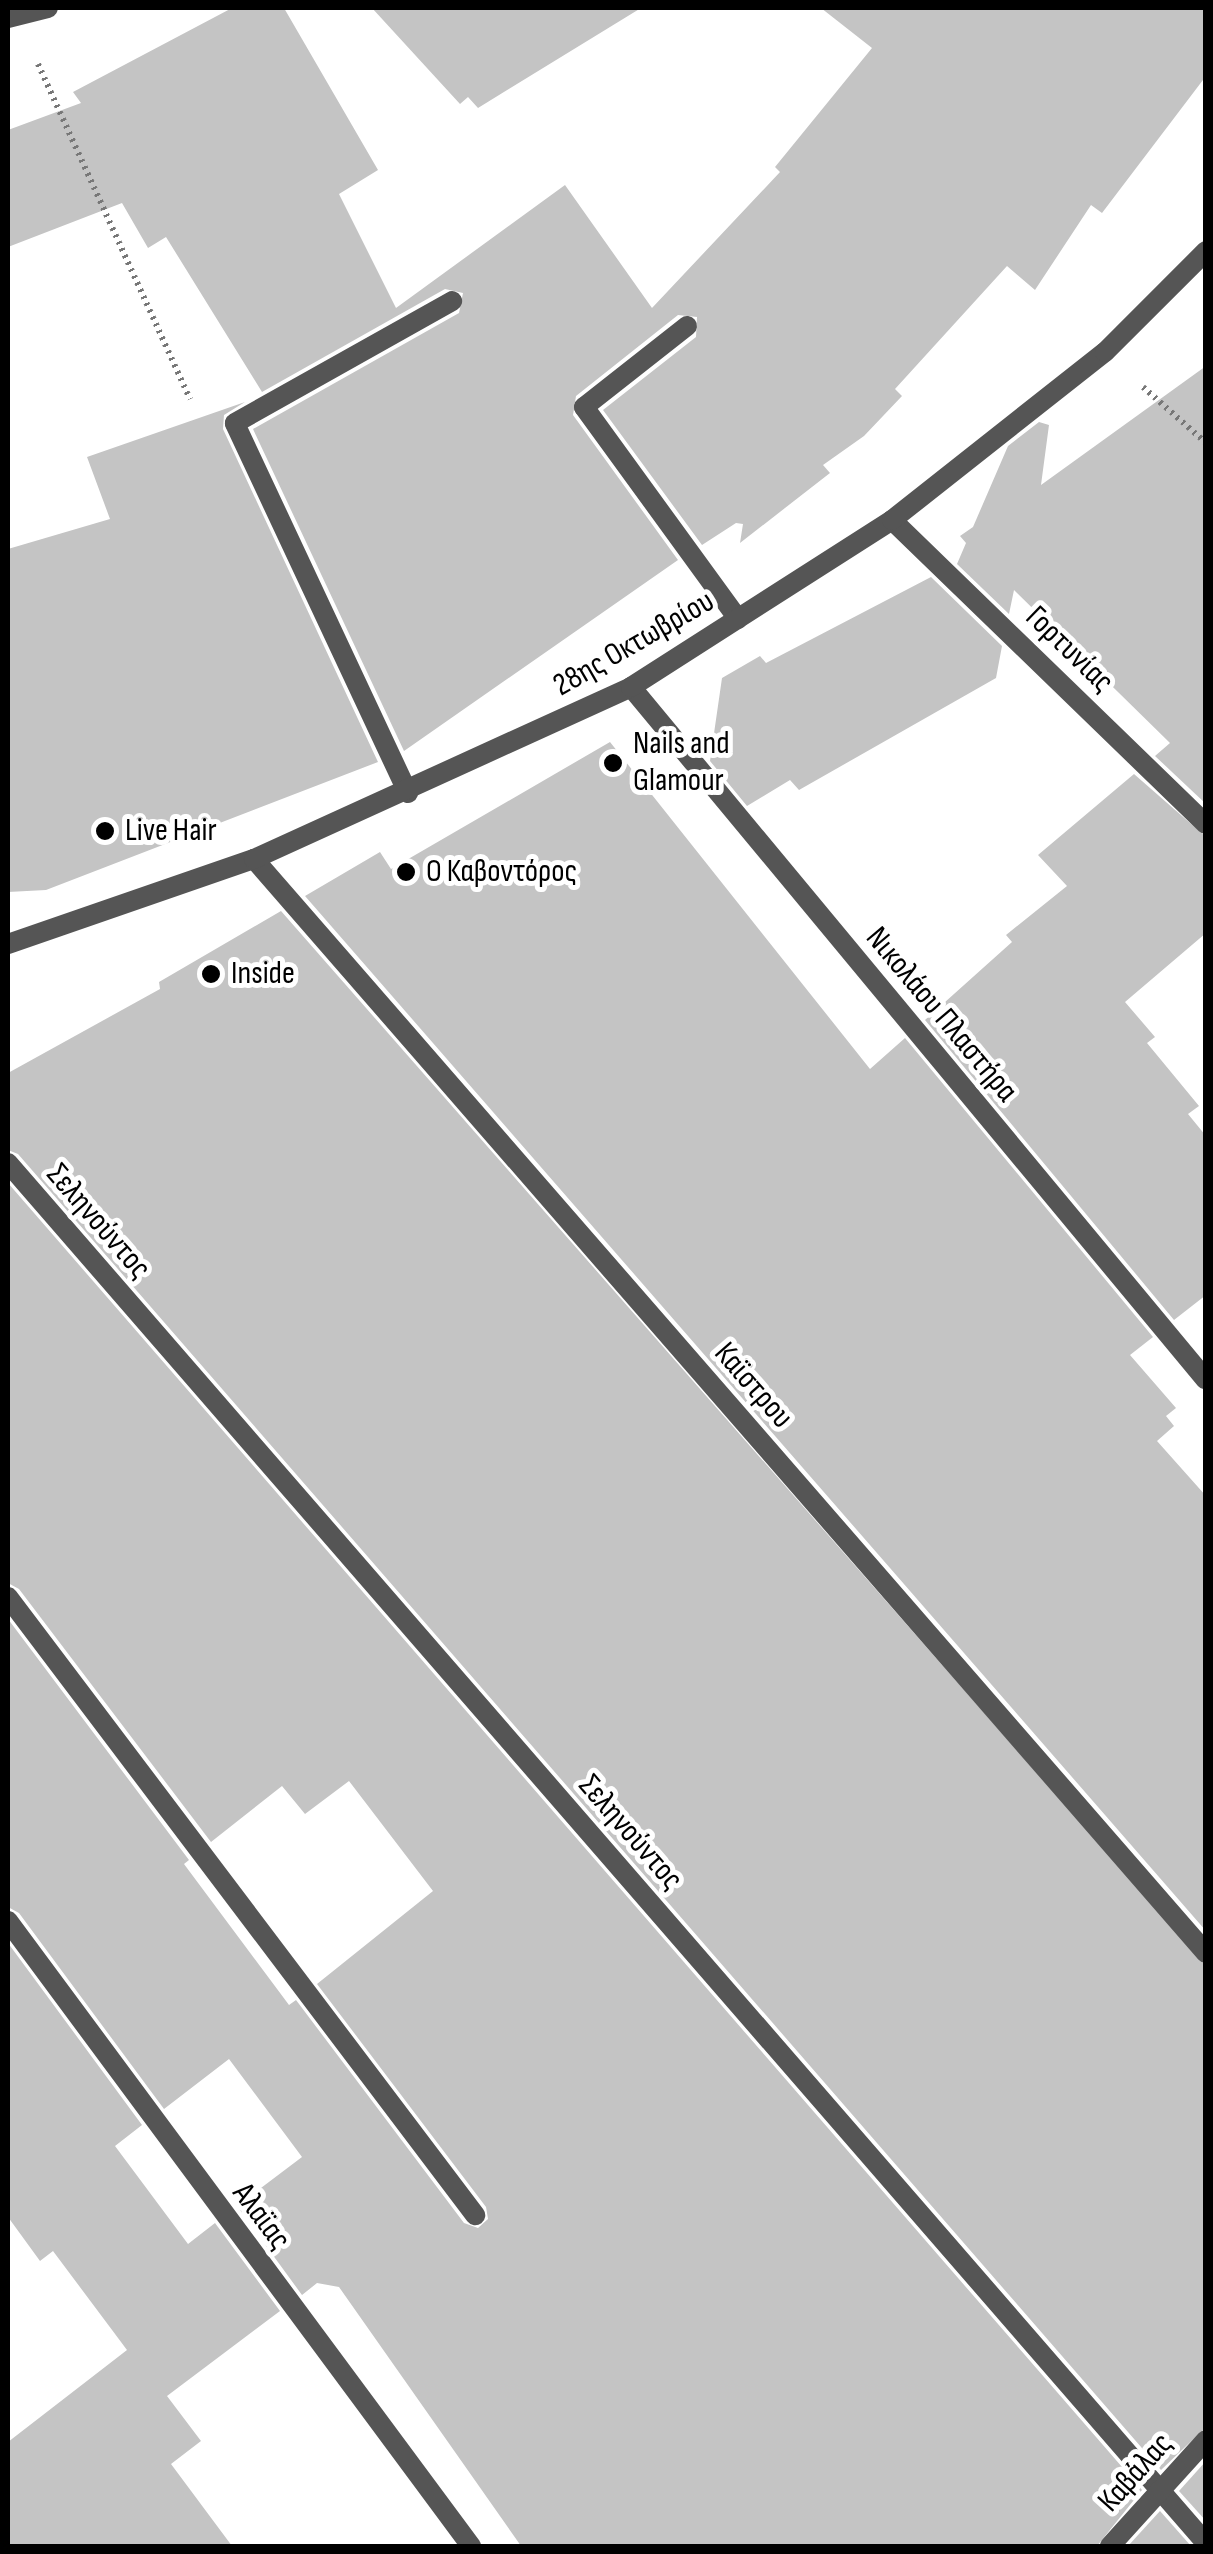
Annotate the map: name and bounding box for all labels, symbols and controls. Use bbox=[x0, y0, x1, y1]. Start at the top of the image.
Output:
street label: 28ης Οκτωβρίου bbox=[547, 583, 721, 705]
street label: Γορτυνίας bbox=[1017, 599, 1121, 701]
place label: Nails and Glamour bbox=[633, 726, 729, 801]
marker: Nails and Glamour bbox=[602, 752, 624, 774]
place label: Live Hair bbox=[125, 812, 217, 850]
marker: Live Hair bbox=[94, 820, 116, 842]
place label: Ο Καβοντόρος bbox=[426, 853, 577, 891]
marker: Ο Καβοντόρος bbox=[395, 861, 417, 883]
street label: Νικολάου Πλαστήρα bbox=[857, 920, 1025, 1110]
place label: Inside bbox=[231, 955, 295, 993]
marker: Inside bbox=[200, 963, 222, 985]
street label: Σεληνούντος bbox=[38, 1157, 158, 1287]
street label: Καϊστρου bbox=[705, 1335, 801, 1437]
street label: Σεληνούντος bbox=[570, 1768, 690, 1898]
street label: Αλαϊας bbox=[224, 2176, 298, 2258]
street label: Καβάλας bbox=[1091, 2426, 1181, 2520]

